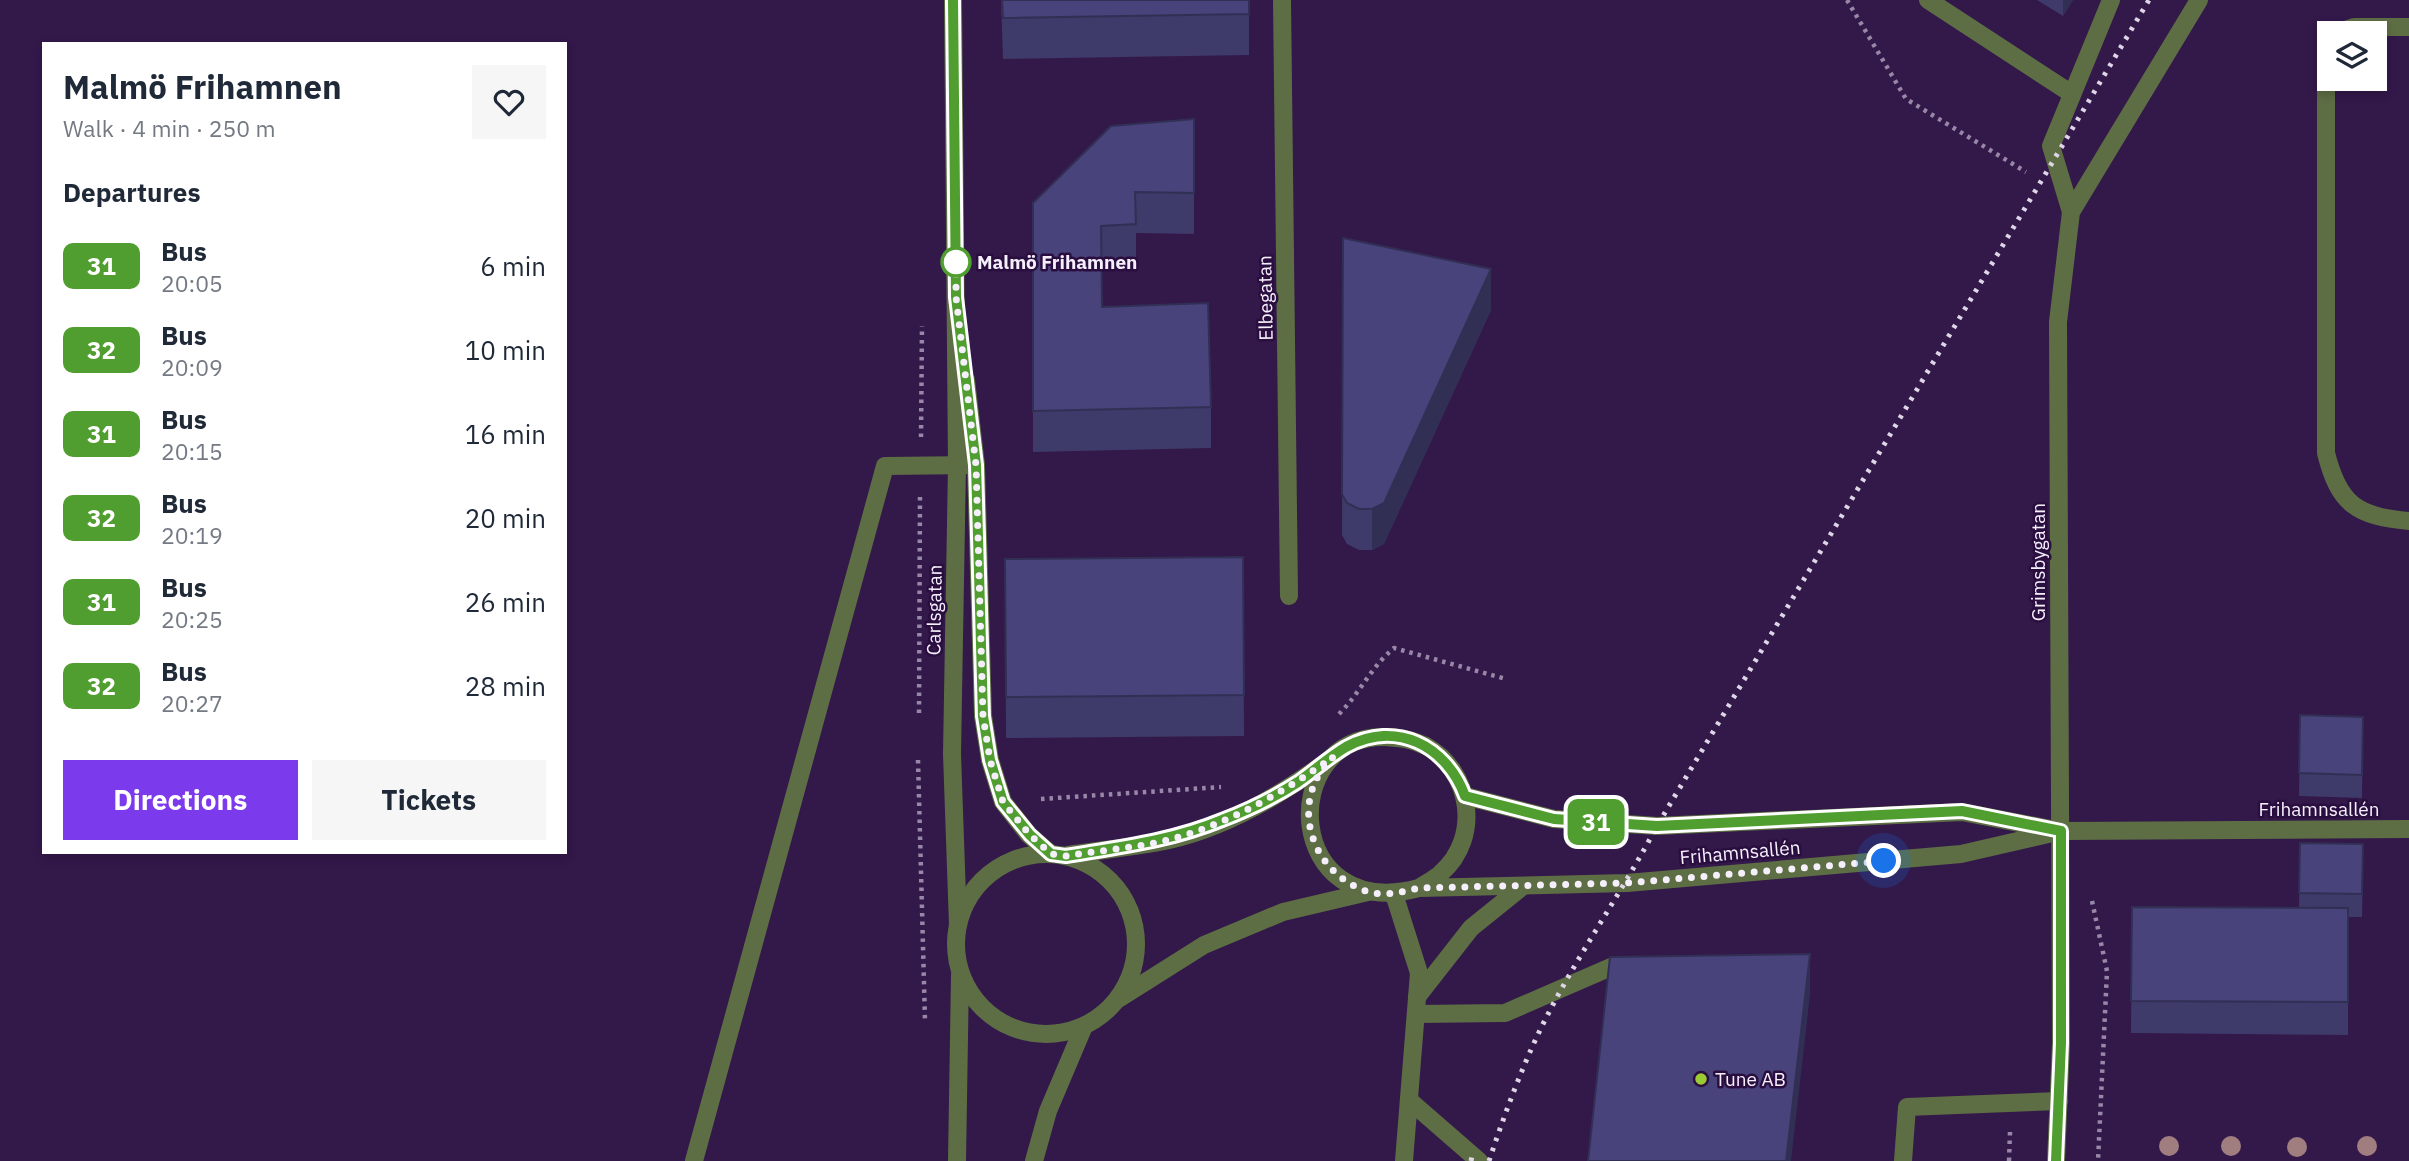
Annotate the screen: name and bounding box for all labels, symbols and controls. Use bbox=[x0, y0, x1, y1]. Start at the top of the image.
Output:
map controls bbox=[2317, 21, 2387, 91]
button: layers bbox=[2317, 21, 2387, 91]
text: Malmö Frihamnen bbox=[63, 65, 342, 108]
button: heart bbox=[472, 65, 546, 139]
text: Walk · 4 min · 250 m bbox=[63, 113, 276, 143]
text: Departures bbox=[63, 175, 201, 209]
text: Bus bbox=[161, 234, 207, 268]
marker: Malmö Frihamnen bbox=[941, 247, 971, 277]
text: 6 min bbox=[480, 249, 546, 283]
text: 31 bbox=[87, 250, 116, 282]
place label: Malmö Frihamnen bbox=[977, 250, 1137, 274]
street label: Elbegatan bbox=[1252, 255, 1278, 341]
text: 20:05 bbox=[161, 268, 223, 298]
text: Bus bbox=[161, 318, 207, 352]
text: 10 min bbox=[465, 333, 546, 367]
text: 32 bbox=[87, 334, 116, 366]
text: 20:09 bbox=[161, 352, 223, 382]
text: Bus bbox=[161, 402, 207, 436]
text: 16 min bbox=[465, 417, 546, 451]
text: 31 bbox=[87, 418, 116, 450]
text: 20:15 bbox=[161, 436, 223, 466]
text: Bus bbox=[161, 486, 207, 520]
text: 20 min bbox=[465, 501, 546, 535]
text: 32 bbox=[87, 502, 116, 534]
street label: Grimsbygatan bbox=[2026, 503, 2050, 621]
text: 20:19 bbox=[161, 520, 223, 550]
street label: Carlsgatan bbox=[921, 564, 947, 656]
text: Bus bbox=[161, 570, 207, 604]
text: 26 min bbox=[465, 585, 546, 619]
text: 31 bbox=[87, 586, 116, 618]
text: 20:25 bbox=[161, 604, 223, 634]
text: Bus bbox=[161, 654, 207, 688]
text: 28 min bbox=[465, 669, 546, 703]
text: 32 bbox=[87, 670, 116, 702]
text: 20:27 bbox=[161, 688, 223, 718]
button: Directions bbox=[63, 760, 298, 840]
button: Tickets bbox=[312, 760, 546, 840]
street label: Frihamnsallén bbox=[2258, 797, 2380, 821]
line badge: 31 bbox=[1564, 799, 1628, 845]
text: 31 bbox=[1582, 806, 1610, 838]
street label: Frihamnsallén bbox=[1679, 835, 1801, 869]
your location bbox=[1866, 843, 1901, 878]
place label: Tune AB bbox=[1715, 1067, 1786, 1091]
marker: Tune AB bbox=[1693, 1071, 1709, 1087]

